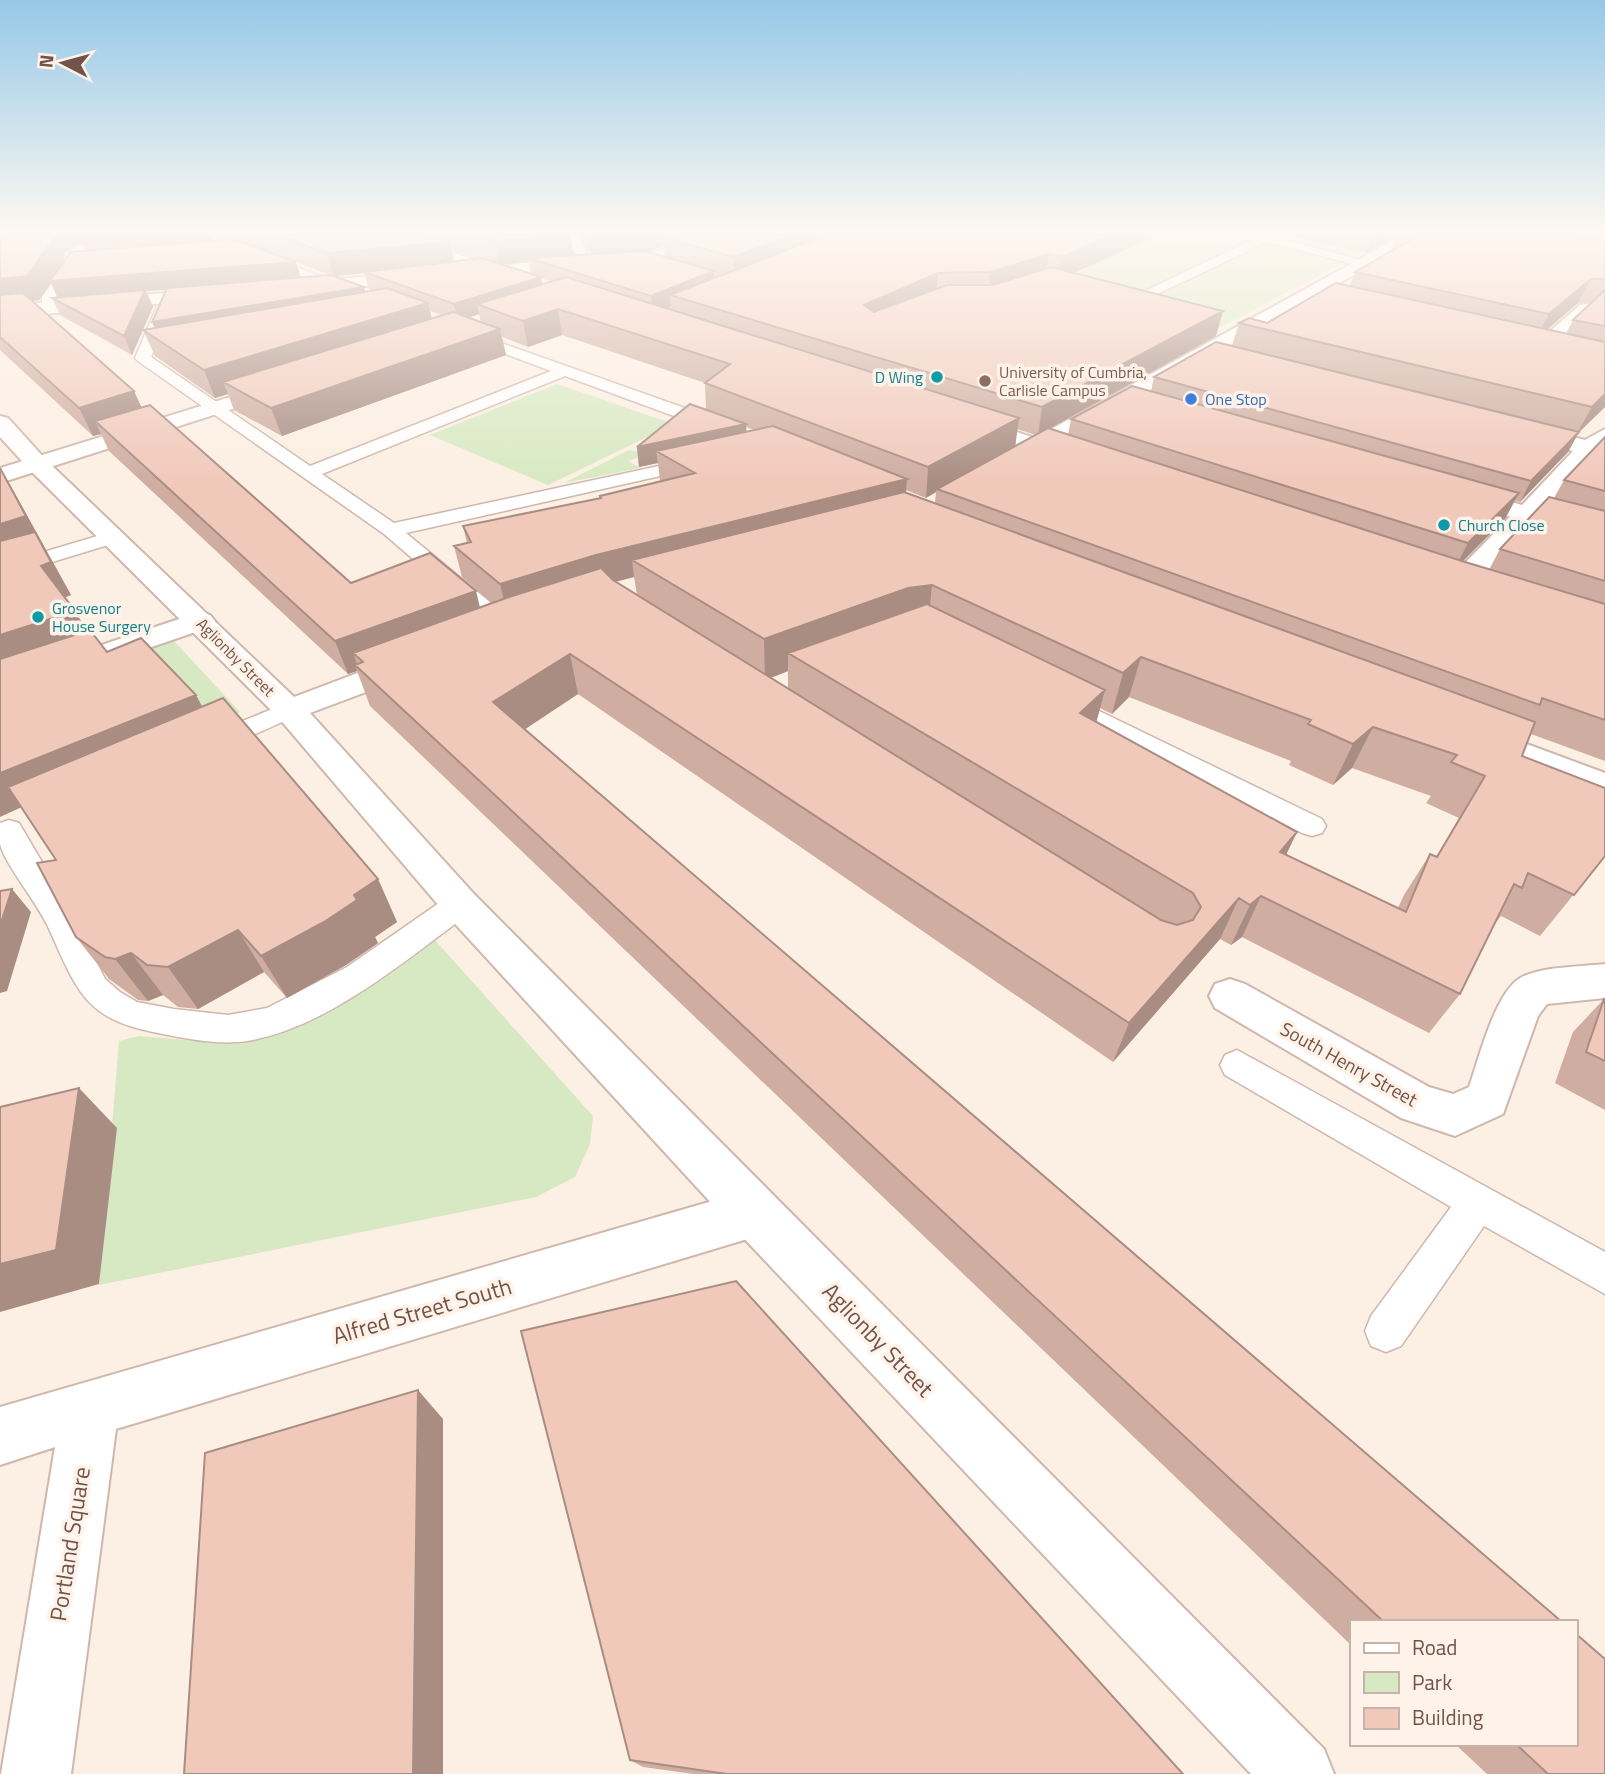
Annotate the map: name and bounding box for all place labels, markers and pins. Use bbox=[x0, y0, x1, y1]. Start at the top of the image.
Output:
place label: University of Cumbria, Carlisle Campus bbox=[999, 360, 1147, 402]
place label: D Wing bbox=[875, 365, 923, 389]
marker: D Wing bbox=[929, 369, 945, 385]
marker: University of Cumbria, Carlisle Campus bbox=[977, 373, 993, 389]
place label: One Stop bbox=[1205, 387, 1267, 411]
marker: One Stop bbox=[1183, 391, 1199, 407]
place label: Church Close bbox=[1458, 513, 1545, 537]
marker: Church Close bbox=[1436, 517, 1452, 533]
place label: Grosvenor House Surgery bbox=[52, 596, 151, 638]
marker: Grosvenor House Surgery bbox=[30, 609, 46, 625]

